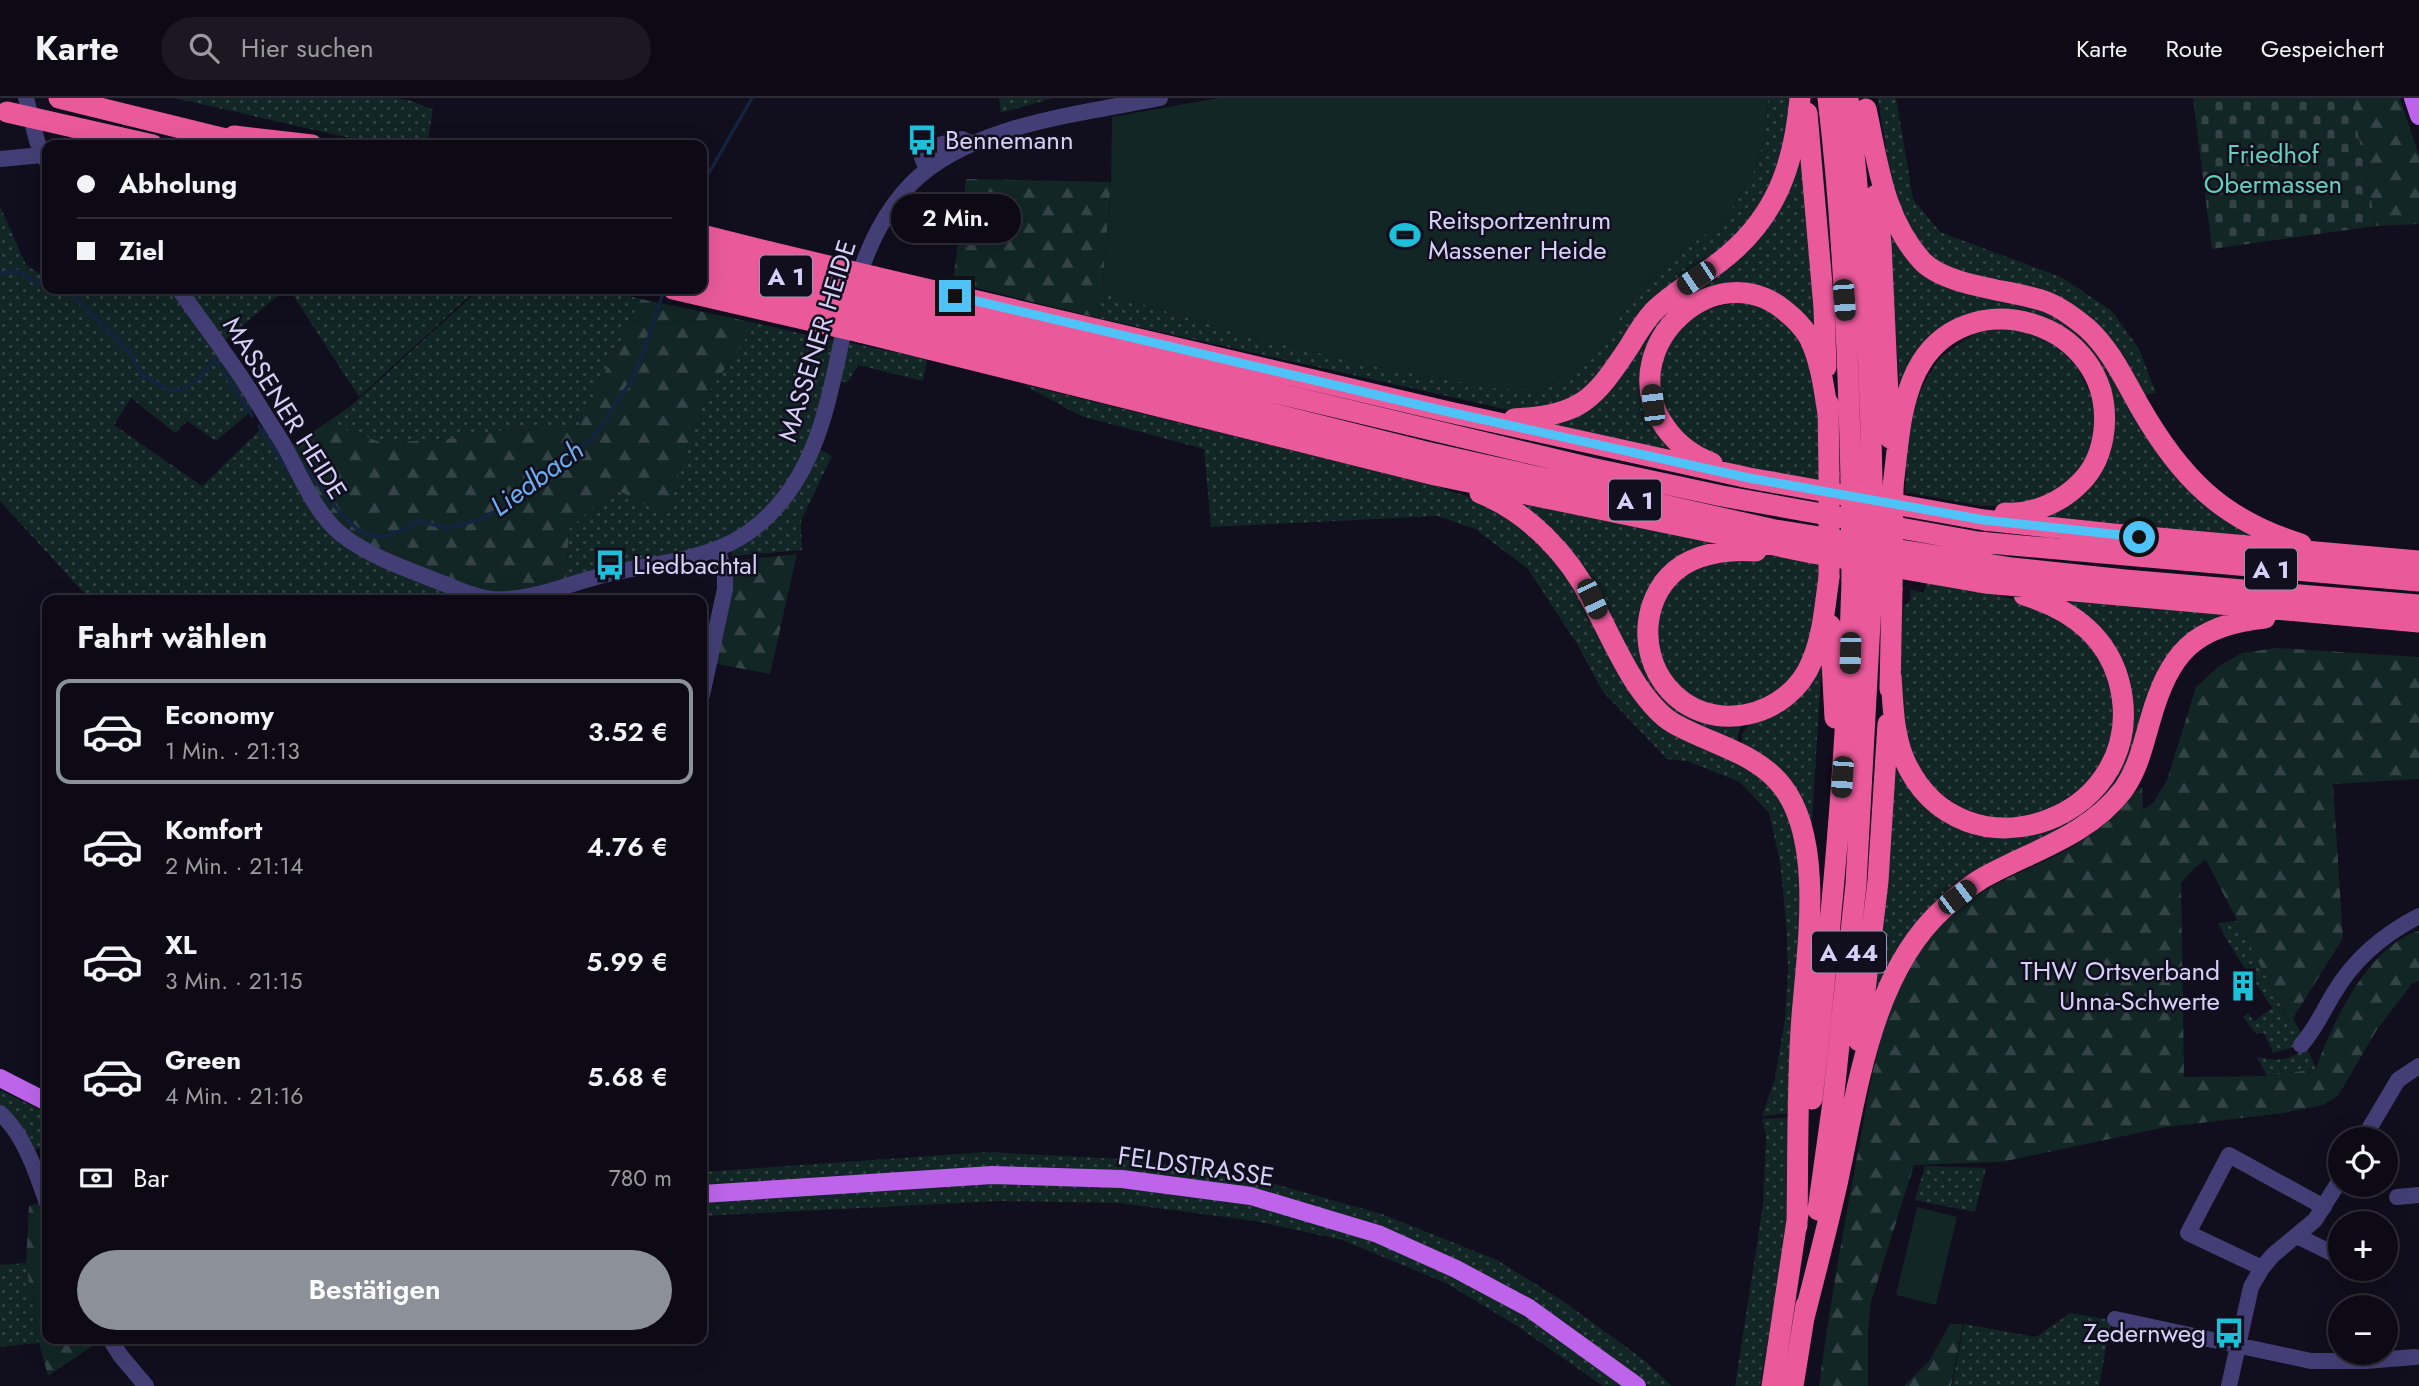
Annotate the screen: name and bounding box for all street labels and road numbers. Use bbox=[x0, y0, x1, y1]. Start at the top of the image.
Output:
street label: MASSENER HEIDE bbox=[768, 235, 866, 447]
road number: A 1 bbox=[760, 256, 812, 296]
street label: MASSENER HEIDE bbox=[213, 309, 357, 507]
road number: A 1 bbox=[1609, 480, 1661, 520]
road number: A 1 bbox=[2245, 548, 2297, 590]
road number: A 44 bbox=[1812, 932, 1886, 972]
street label: FELDSTRASSE bbox=[1115, 1136, 1277, 1196]

